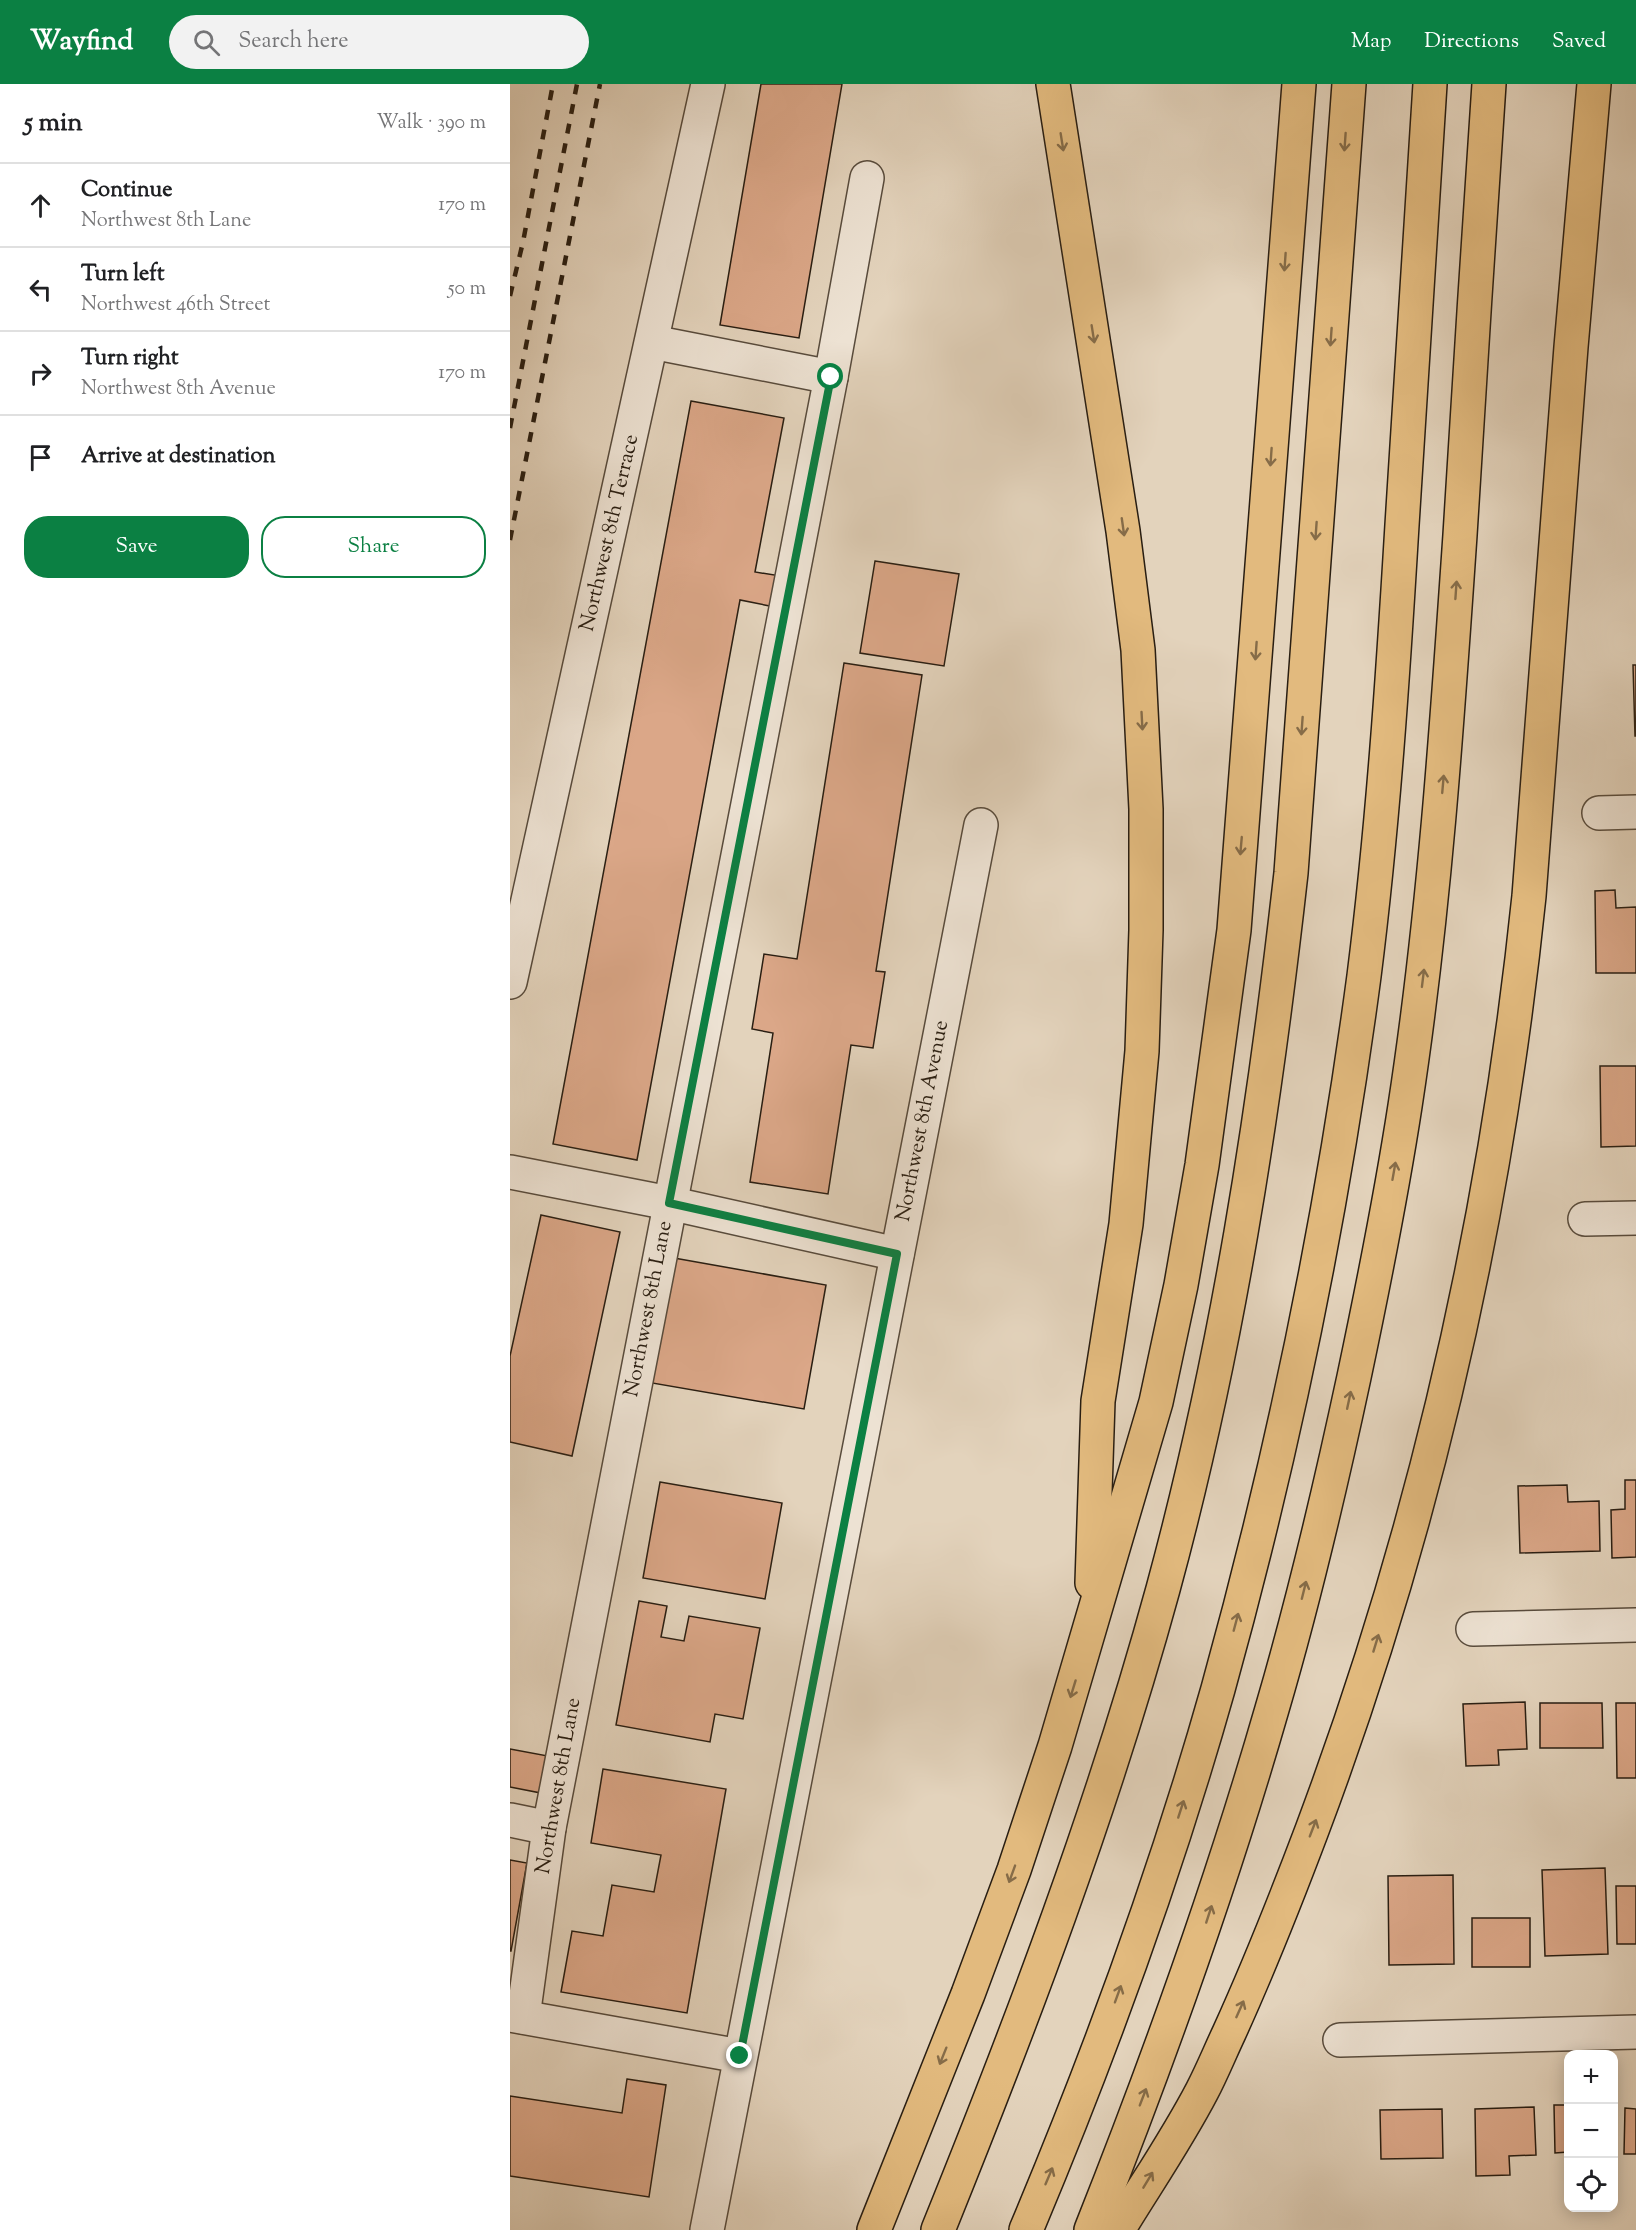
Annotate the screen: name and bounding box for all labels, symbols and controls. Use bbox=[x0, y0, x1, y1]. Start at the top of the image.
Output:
search box bbox=[169, 15, 589, 69]
text: Wayfind bbox=[30, 22, 133, 62]
icon: search bbox=[190, 26, 223, 59]
text: Search here bbox=[238, 26, 349, 58]
text: Map bbox=[1351, 27, 1391, 57]
text: Directions bbox=[1424, 27, 1519, 57]
text: Saved bbox=[1552, 27, 1606, 57]
text: 5 min bbox=[24, 105, 83, 142]
text: Walk · 390 m bbox=[377, 109, 486, 138]
one-way arrow bbox=[1057, 131, 1068, 151]
one-way arrow bbox=[1339, 132, 1350, 152]
text: Continue bbox=[81, 175, 172, 207]
icon: ahead bbox=[24, 189, 57, 222]
text: 170 m bbox=[438, 191, 486, 220]
text: Northwest 8th Lane bbox=[81, 207, 251, 236]
one-way arrow bbox=[1279, 252, 1290, 272]
text: Turn left bbox=[81, 259, 164, 291]
icon: left bbox=[24, 273, 57, 306]
text: 50 m bbox=[448, 275, 486, 304]
text: Northwest 46th Street bbox=[81, 291, 270, 320]
one-way arrow bbox=[1087, 324, 1098, 344]
one-way arrow bbox=[1325, 326, 1336, 346]
text: Turn right bbox=[81, 343, 178, 375]
icon: right bbox=[24, 357, 57, 390]
text: 170 m bbox=[438, 359, 486, 388]
route start bbox=[817, 363, 843, 389]
text: Northwest 8th Avenue bbox=[81, 375, 276, 404]
street label: Northwest 8th Terrace bbox=[573, 431, 647, 635]
icon: arrive bbox=[24, 441, 57, 474]
text: Arrive at destination bbox=[81, 441, 276, 473]
one-way arrow bbox=[1265, 446, 1276, 466]
button: Save bbox=[24, 516, 249, 578]
button: Share bbox=[261, 516, 486, 578]
one-way arrow bbox=[1117, 517, 1128, 536]
one-way arrow bbox=[1310, 521, 1321, 541]
one-way arrow bbox=[1451, 580, 1462, 600]
one-way arrow bbox=[1250, 641, 1261, 661]
one-way arrow bbox=[1137, 710, 1148, 730]
one-way arrow bbox=[1296, 715, 1307, 735]
one-way arrow bbox=[1438, 775, 1449, 795]
one-way arrow bbox=[1235, 835, 1246, 855]
one-way arrow bbox=[1418, 969, 1429, 989]
street label: Northwest 8th Avenue bbox=[889, 1018, 957, 1224]
one-way arrow bbox=[1389, 1162, 1400, 1181]
street label: Northwest 8th Lane bbox=[617, 1218, 681, 1400]
one-way arrow bbox=[1343, 1391, 1355, 1410]
one-way arrow bbox=[1299, 1581, 1311, 1600]
one-way arrow bbox=[1230, 1613, 1242, 1632]
one-way arrow bbox=[1371, 1634, 1382, 1653]
one-way arrow bbox=[1067, 1679, 1078, 1698]
street label: Northwest 8th Lane bbox=[529, 1695, 589, 1877]
one-way arrow bbox=[1176, 1800, 1187, 1819]
one-way arrow bbox=[1308, 1819, 1319, 1838]
one-way arrow bbox=[1006, 1864, 1017, 1883]
one-way arrow bbox=[1204, 1905, 1215, 1924]
one-way arrow bbox=[1113, 1985, 1124, 2004]
one-way arrow bbox=[1235, 2000, 1246, 2018]
route end bbox=[726, 2042, 752, 2068]
one-way arrow bbox=[937, 2046, 948, 2065]
map controls bbox=[1564, 2050, 1618, 2212]
button: + bbox=[1564, 2050, 1618, 2104]
one-way arrow bbox=[1138, 2088, 1149, 2107]
button: − bbox=[1564, 2104, 1618, 2158]
button: locate bbox=[1564, 2158, 1618, 2212]
one-way arrow bbox=[1044, 2167, 1055, 2186]
one-way arrow bbox=[1143, 2172, 1155, 2189]

